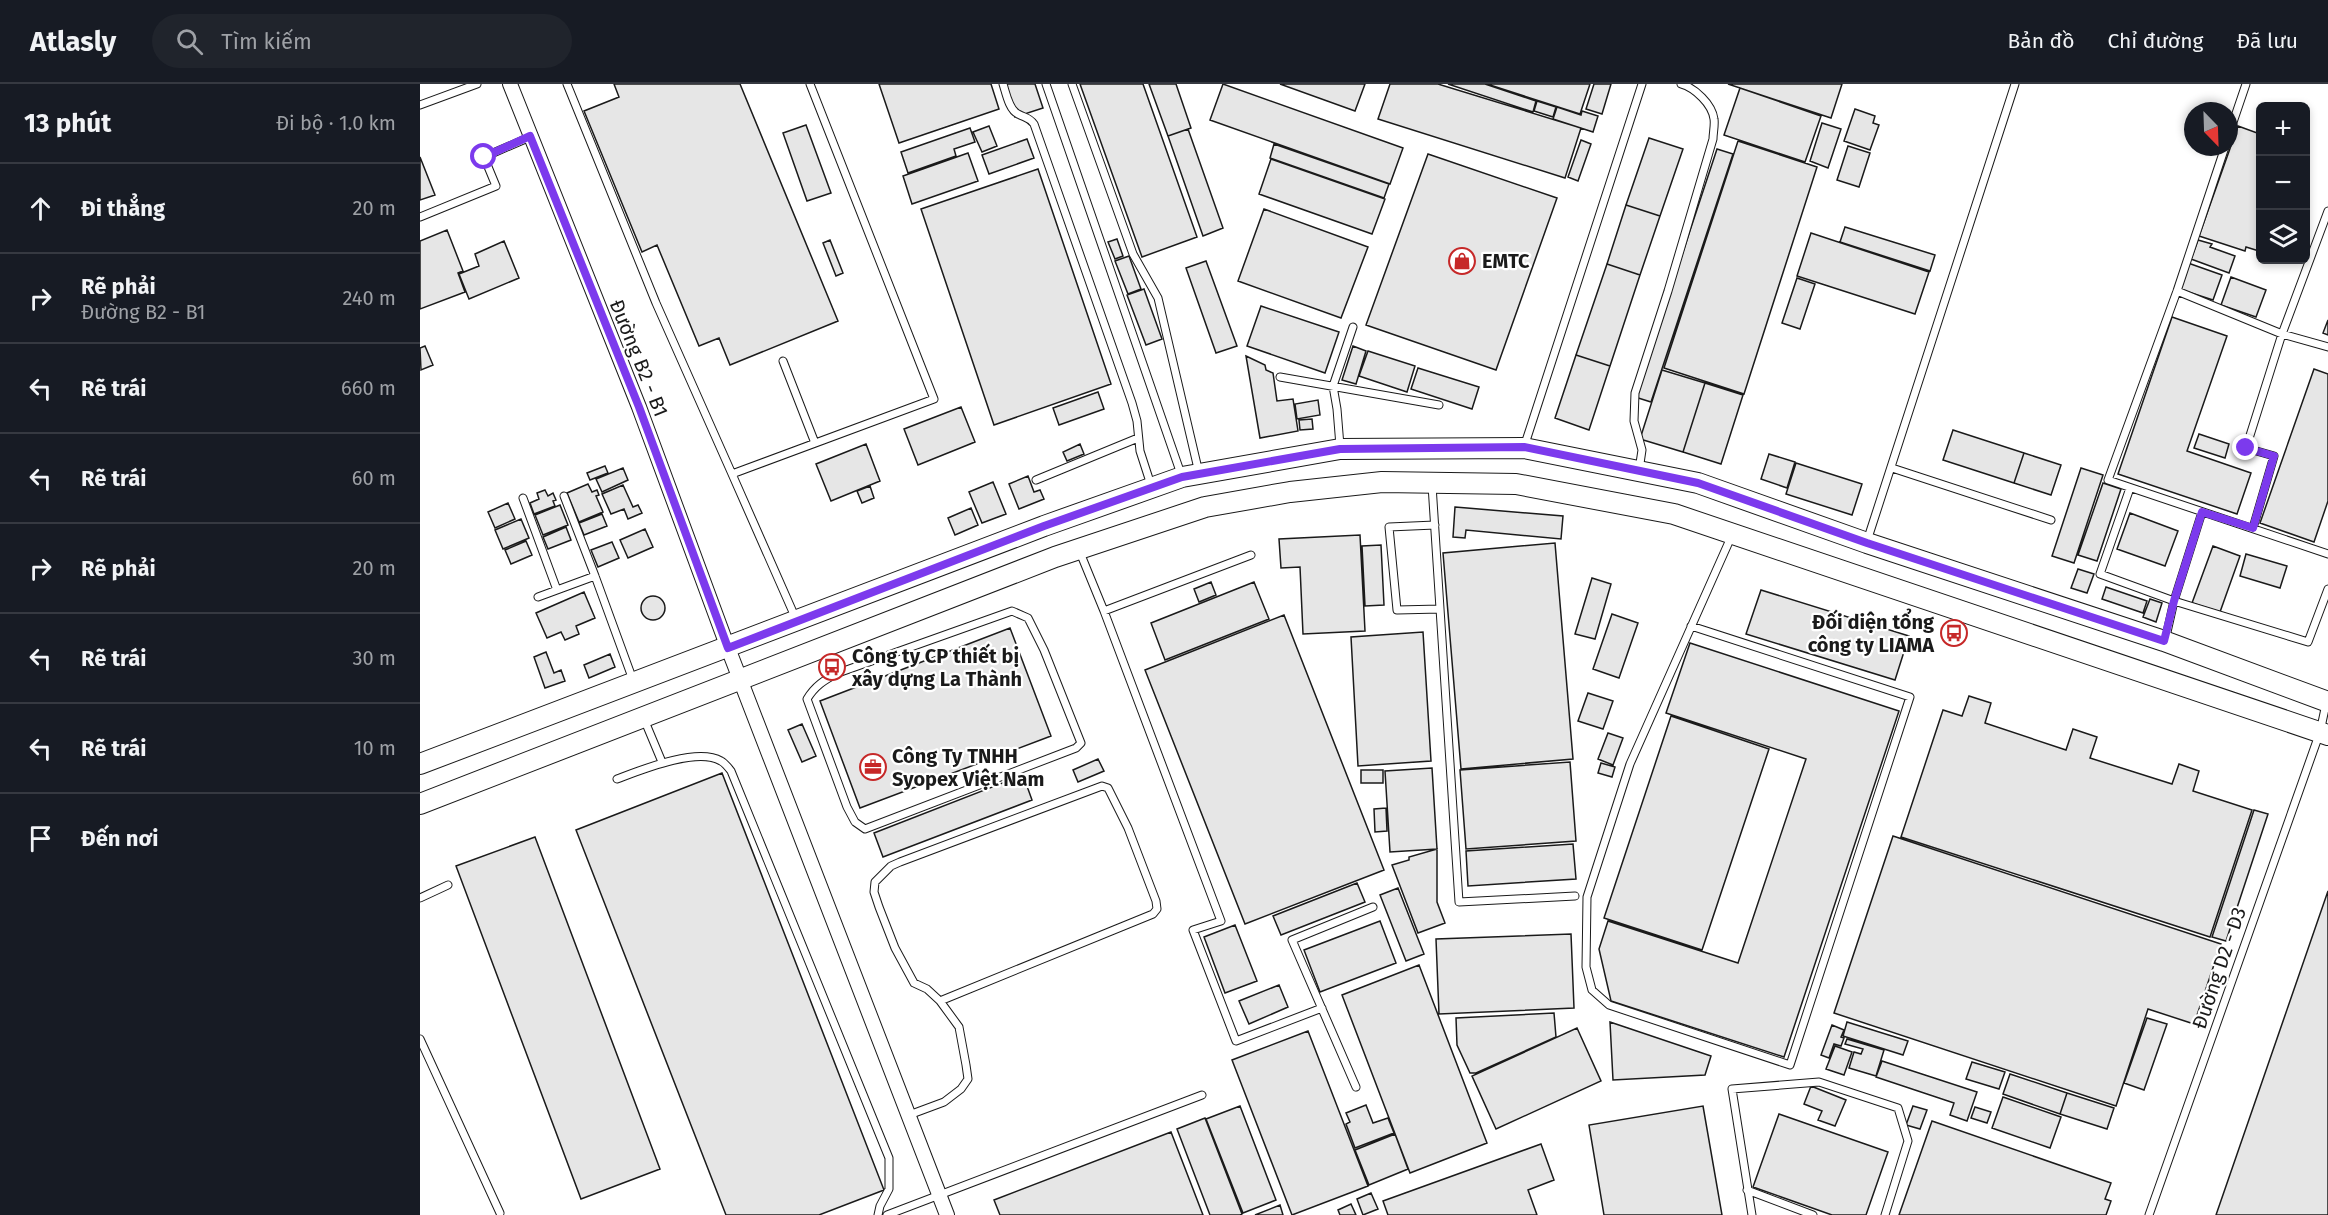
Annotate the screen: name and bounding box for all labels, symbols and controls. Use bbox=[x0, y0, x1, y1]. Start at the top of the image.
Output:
search box bbox=[152, 14, 572, 68]
text: Atlasly bbox=[30, 25, 116, 58]
icon: search bbox=[173, 25, 206, 58]
text: Tìm kiếm bbox=[221, 28, 312, 55]
text: Bản đồ bbox=[2007, 28, 2074, 54]
text: Chỉ đường bbox=[2107, 28, 2203, 54]
text: Đã lưu bbox=[2236, 28, 2298, 54]
north arrow bbox=[2184, 102, 2238, 156]
map controls bbox=[2256, 102, 2310, 264]
button: + bbox=[2256, 102, 2310, 156]
text: 13 phút bbox=[24, 108, 111, 139]
text: Đi bộ · 1.0 km bbox=[276, 111, 396, 135]
route start bbox=[470, 143, 496, 169]
button: − bbox=[2256, 156, 2310, 210]
icon: ahead bbox=[24, 192, 57, 225]
text: Đi thẳng bbox=[81, 195, 165, 222]
text: 20 m bbox=[353, 196, 396, 220]
button: layers bbox=[2256, 210, 2310, 264]
shop icon: EMTC bbox=[1447, 246, 1477, 276]
place label: EMTC bbox=[1482, 249, 1530, 273]
text: Rẽ phải bbox=[81, 273, 156, 300]
icon: right bbox=[24, 282, 57, 315]
text: 240 m bbox=[342, 286, 396, 310]
street label: Đường B2 - B1 bbox=[605, 296, 673, 420]
text: Đường B2 - B1 bbox=[81, 300, 206, 324]
icon: left bbox=[24, 372, 57, 405]
text: Rẽ trái bbox=[81, 375, 146, 402]
text: 660 m bbox=[341, 376, 396, 400]
route end bbox=[2232, 434, 2258, 460]
icon: left bbox=[24, 462, 57, 495]
text: Rẽ trái bbox=[81, 465, 146, 492]
text: 60 m bbox=[352, 466, 396, 490]
icon: right bbox=[24, 552, 57, 585]
text: Rẽ phải bbox=[81, 555, 156, 582]
text: 20 m bbox=[353, 556, 396, 580]
place label: Đối diện tổng công ty LIAMA bbox=[1808, 608, 1935, 657]
bus stop icon: Đối diện tổng công ty LIAMA bbox=[1939, 618, 1969, 648]
icon: left bbox=[24, 642, 57, 675]
place label: Công ty CP thiết bị xây dựng La Thành bbox=[851, 643, 1022, 691]
text: Rẽ trái bbox=[81, 645, 146, 672]
text: 30 m bbox=[352, 646, 396, 670]
bus stop icon: Công ty CP thiết bị xây dựng La Thành bbox=[817, 652, 847, 682]
icon: left bbox=[24, 732, 57, 765]
text: Rẽ trái bbox=[81, 735, 146, 762]
text: 10 m bbox=[354, 736, 396, 760]
place label: Công Ty TNHH Syopex Việt Nam bbox=[892, 744, 1044, 791]
office icon: Công Ty TNHH Syopex Việt Nam bbox=[858, 752, 888, 782]
icon: arrive bbox=[24, 822, 57, 855]
text: Đến nơi bbox=[81, 825, 158, 852]
street label: Đường D2 - D3 bbox=[2187, 904, 2251, 1032]

